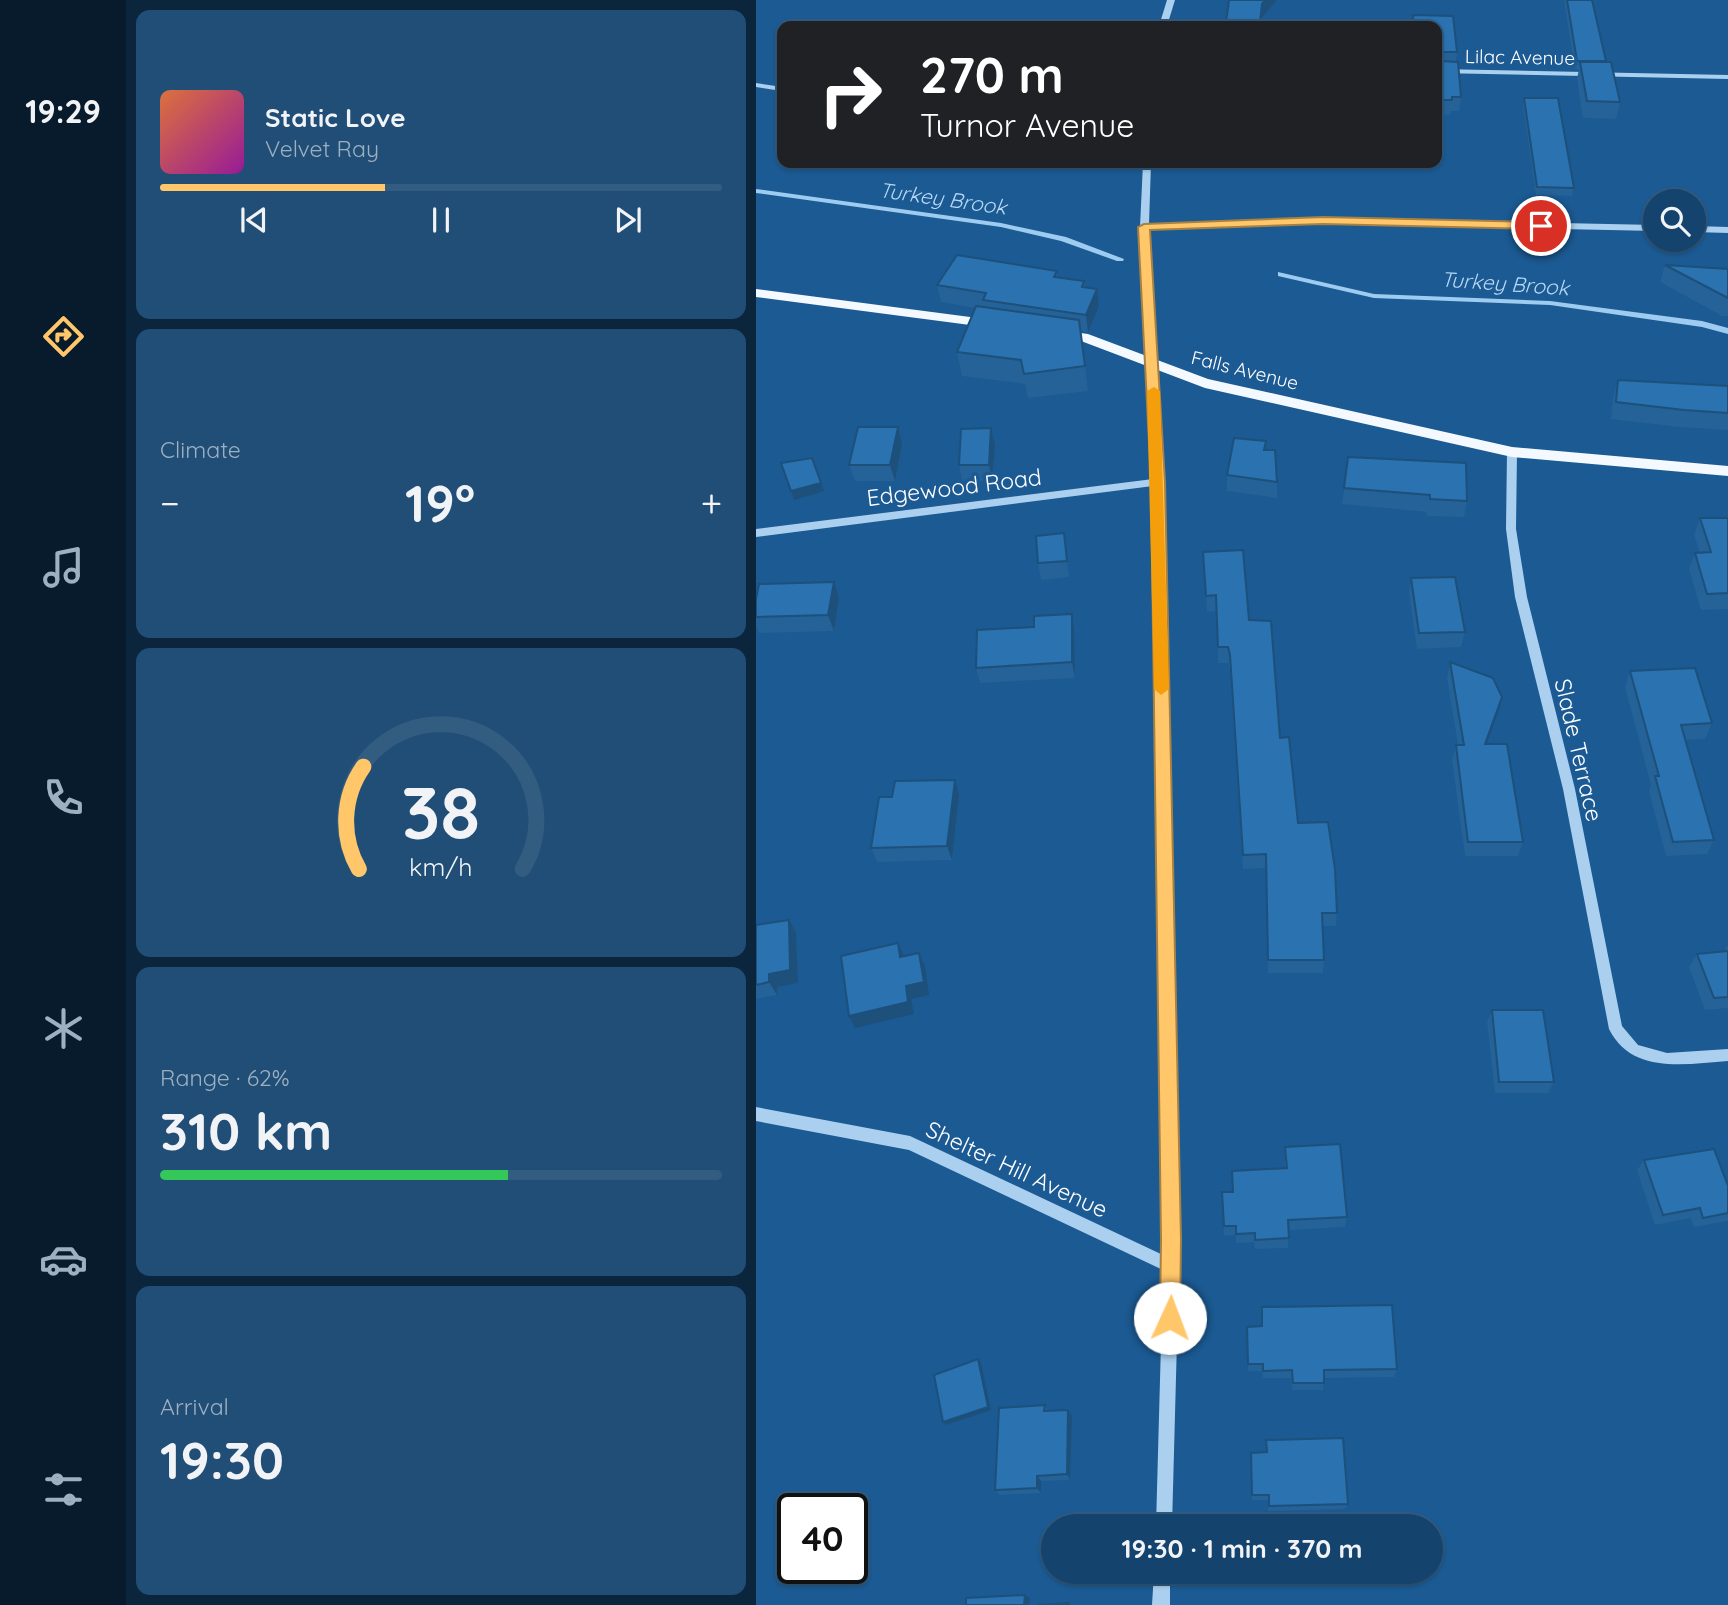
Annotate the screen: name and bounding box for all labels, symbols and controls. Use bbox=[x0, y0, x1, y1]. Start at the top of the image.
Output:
text: 270 m bbox=[920, 44, 1064, 105]
street label: Lilac Avenue bbox=[1465, 44, 1575, 70]
icon: right bbox=[805, 49, 896, 140]
text: 19:29 bbox=[25, 91, 101, 131]
text: Static Love bbox=[265, 101, 406, 134]
text: Turnor Avenue bbox=[920, 105, 1134, 145]
text: Velvet Ray bbox=[265, 134, 379, 163]
water label: Turkey Brook bbox=[878, 176, 1010, 220]
map controls bbox=[1643, 189, 1706, 252]
button: search bbox=[1643, 189, 1706, 252]
pin bbox=[1511, 196, 1571, 256]
icon: previous bbox=[235, 201, 273, 239]
icon: pause bbox=[422, 201, 460, 239]
icon: next bbox=[609, 201, 647, 239]
icon: arrive bbox=[1522, 207, 1560, 245]
water label: Turkey Brook bbox=[1440, 266, 1572, 301]
icon: directions bbox=[39, 312, 88, 361]
street label: Falls Avenue bbox=[1189, 345, 1301, 395]
text: Climate bbox=[160, 435, 241, 464]
street label: Edgewood Road bbox=[865, 462, 1043, 512]
text: 19° bbox=[405, 470, 475, 535]
text: − bbox=[160, 479, 180, 527]
text: + bbox=[701, 479, 722, 527]
icon: music bbox=[39, 543, 88, 592]
street label: Slade Terrace bbox=[1548, 676, 1610, 824]
text: 38 bbox=[402, 766, 481, 857]
icon: phone bbox=[39, 773, 88, 822]
text: km/h bbox=[409, 850, 473, 881]
icon: climate bbox=[39, 1004, 88, 1053]
text: Range · 62% bbox=[160, 1063, 290, 1092]
text: 310 km bbox=[160, 1098, 332, 1163]
street label: Shelter Hill Avenue bbox=[922, 1114, 1112, 1224]
icon: car bbox=[39, 1235, 88, 1284]
position arrow bbox=[1133, 1281, 1207, 1355]
text: Arrival bbox=[160, 1392, 229, 1421]
text: 19:30 bbox=[160, 1427, 284, 1492]
icon: filters bbox=[39, 1465, 88, 1514]
speed limit sign: 40 bbox=[777, 1493, 868, 1584]
text: 19:30 · 1 min · 370 m bbox=[1121, 1532, 1363, 1565]

